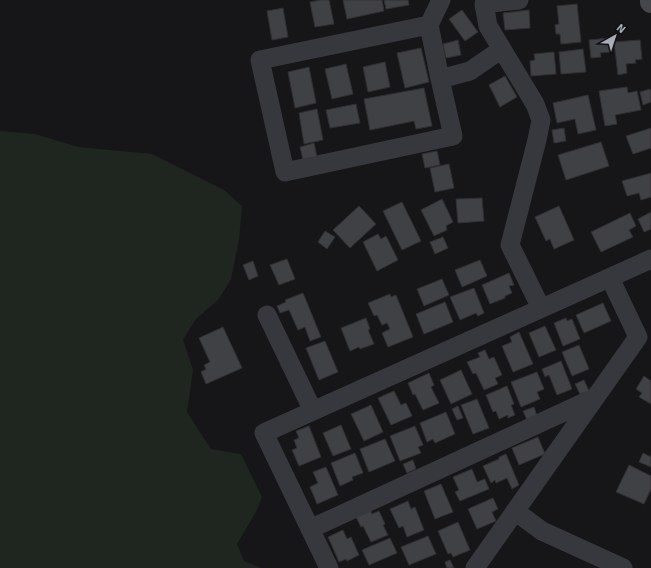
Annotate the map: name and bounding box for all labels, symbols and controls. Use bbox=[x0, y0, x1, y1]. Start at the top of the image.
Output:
north arrow bbox=[595, 16, 635, 56]
text: N bbox=[614, 21, 628, 36]

